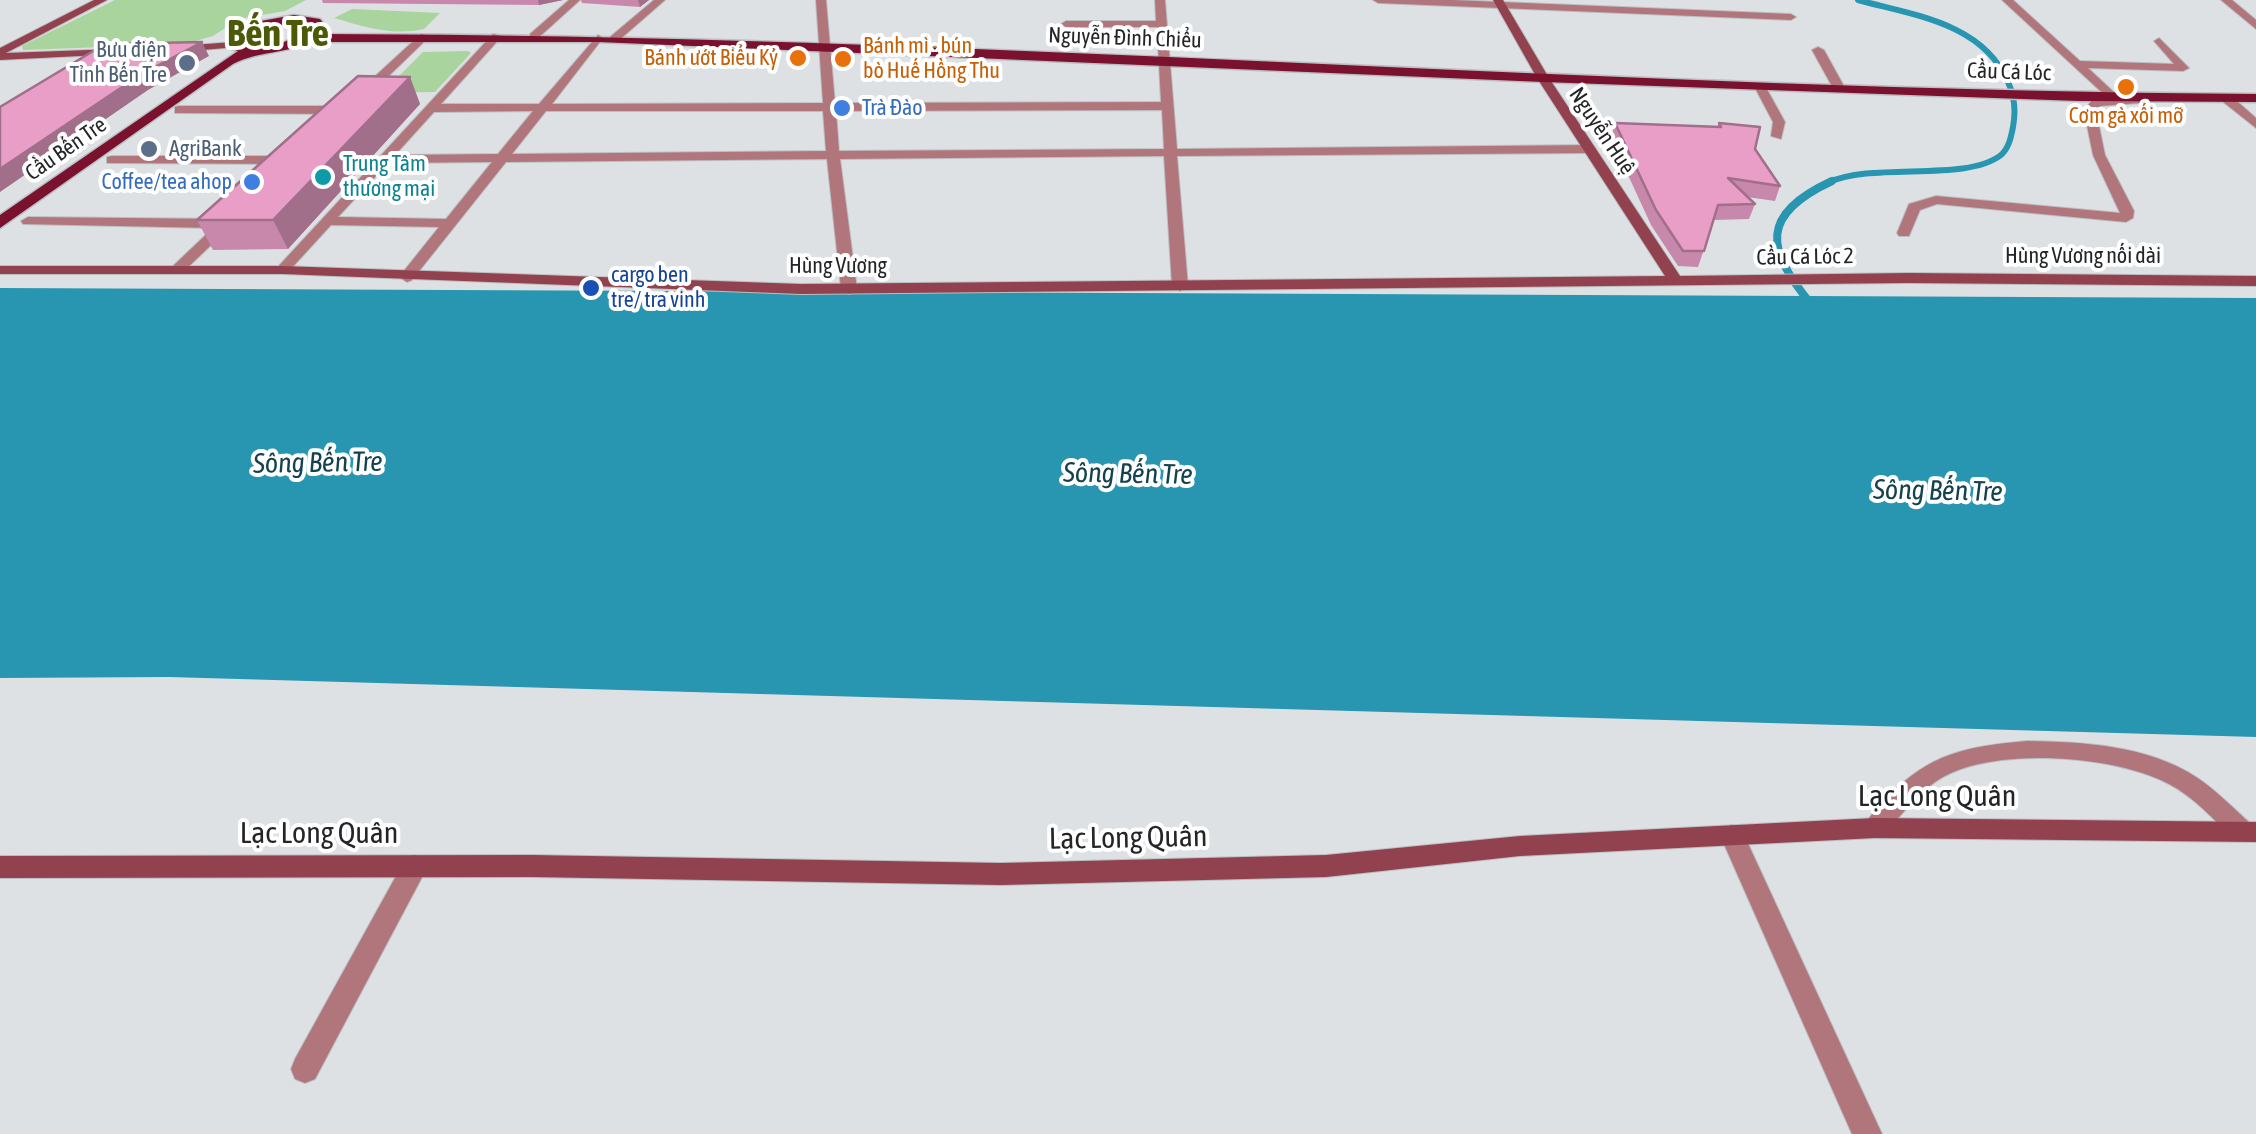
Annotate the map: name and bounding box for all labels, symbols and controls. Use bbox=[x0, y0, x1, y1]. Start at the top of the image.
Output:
district label: Bến Tre bbox=[227, 11, 329, 57]
street label: Nguyễn Đình Chiểu bbox=[1048, 22, 1202, 54]
place label: Bánh mì - bún bò Huế Hồng Thu bbox=[863, 33, 1000, 84]
place label: Bưu điện Tỉnh Bến Tre bbox=[69, 37, 167, 88]
place label: Bánh ướt Biếu Ký bbox=[644, 45, 778, 71]
marker: Bánh ướt Biếu Ký bbox=[787, 47, 809, 69]
marker: Bánh mì - bún bò Huế Hồng Thu bbox=[832, 48, 854, 70]
marker: Bưu điện Tỉnh Bến Tre bbox=[176, 52, 198, 74]
street label: Cầu Cá Lóc bbox=[1967, 57, 2051, 87]
marker: Cơm gà xối mỡ bbox=[2115, 76, 2137, 98]
street label: Nguyễn Huệ bbox=[1563, 83, 1641, 179]
place label: Trà Đào bbox=[862, 95, 923, 121]
marker: Trà Đào bbox=[831, 97, 853, 119]
place label: Cơm gà xối mỡ bbox=[2069, 103, 2183, 129]
street label: Cầu Bến Tre bbox=[20, 112, 112, 186]
place label: AgriBank bbox=[169, 136, 242, 162]
marker: AgriBank bbox=[138, 138, 160, 160]
place label: Trung Tâm thương mại bbox=[343, 151, 435, 202]
marker: Trung Tâm thương mại bbox=[312, 166, 334, 188]
place label: Coffee/tea ahop bbox=[102, 169, 232, 195]
marker: Coffee/tea ahop bbox=[241, 171, 263, 193]
street label: Cầu Cá Lóc 2 bbox=[1756, 243, 1854, 271]
street label: Hùng Vương nối dài bbox=[2005, 243, 2161, 269]
street label: Hùng Vương bbox=[789, 253, 887, 279]
place label: cargo ben tre/ tra vinh bbox=[611, 262, 705, 314]
marker: cargo ben tre/ tra vinh bbox=[580, 277, 602, 299]
water label: Sông Bến Tre bbox=[253, 445, 383, 481]
water label: Sông Bến Tre bbox=[1063, 456, 1193, 492]
water label: Sông Bến Tre bbox=[1873, 473, 2003, 509]
street label: Lạc Long Quân bbox=[1858, 779, 2016, 815]
street label: Lạc Long Quân bbox=[240, 816, 398, 852]
street label: Lạc Long Quân bbox=[1048, 819, 1208, 857]

